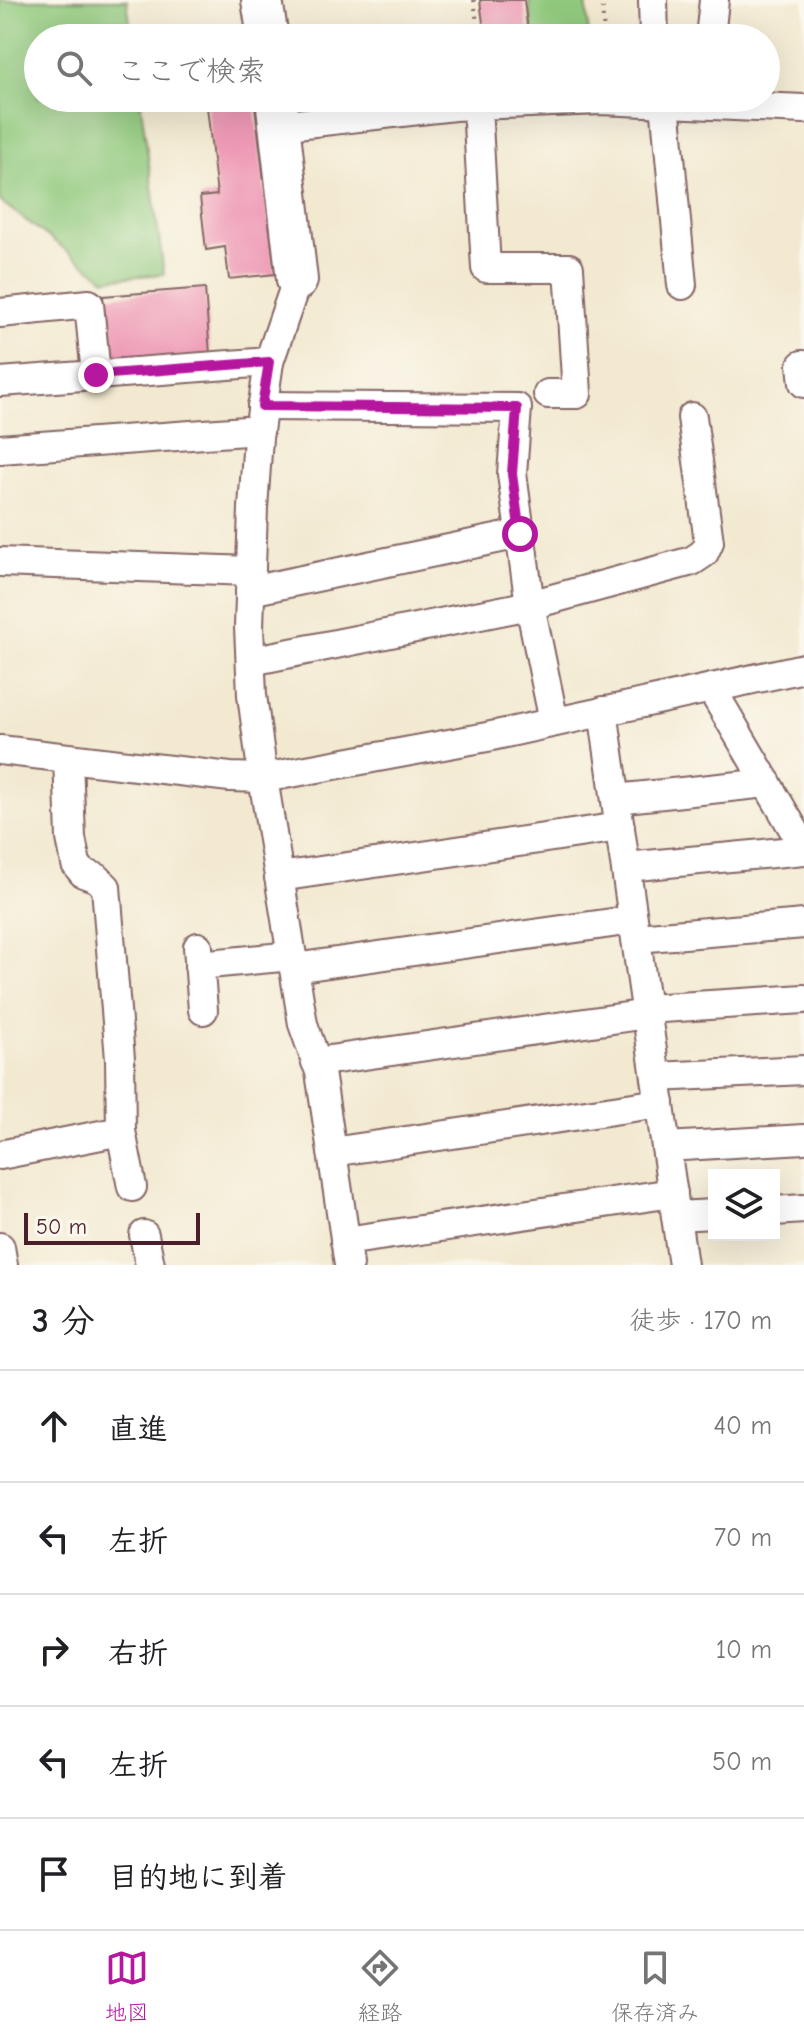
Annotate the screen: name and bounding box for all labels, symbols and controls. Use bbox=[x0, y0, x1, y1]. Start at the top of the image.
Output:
search box bbox=[24, 24, 780, 112]
icon: search bbox=[52, 46, 96, 90]
text: ここで検索 bbox=[116, 54, 266, 89]
route end bbox=[78, 357, 114, 393]
route start bbox=[502, 516, 538, 552]
map controls bbox=[708, 1169, 780, 1241]
button: layers bbox=[708, 1169, 780, 1241]
scale bar bbox=[24, 1209, 200, 1245]
text: 50 m bbox=[36, 1214, 87, 1240]
text: 3 分 bbox=[32, 1301, 95, 1341]
text: 徒歩 · 170 m bbox=[629, 1306, 772, 1336]
icon: ahead bbox=[32, 1404, 76, 1448]
text: 40 m bbox=[713, 1411, 772, 1441]
text: 直進 bbox=[108, 1412, 168, 1447]
icon: left bbox=[32, 1516, 76, 1560]
text: 70 m bbox=[714, 1523, 772, 1553]
text: 左折 bbox=[108, 1524, 168, 1559]
icon: right bbox=[32, 1628, 76, 1672]
text: 10 m bbox=[716, 1635, 772, 1665]
text: 右折 bbox=[108, 1636, 168, 1671]
icon: left bbox=[32, 1740, 76, 1784]
text: 50 m bbox=[712, 1747, 772, 1777]
text: 左折 bbox=[108, 1748, 168, 1783]
icon: arrive bbox=[32, 1852, 76, 1896]
text: 目的地に到着 bbox=[108, 1860, 288, 1895]
tab: 地図 bbox=[105, 1946, 149, 2026]
tab: 経路 bbox=[358, 1946, 402, 2026]
tab: 保存済み bbox=[611, 1946, 699, 2026]

